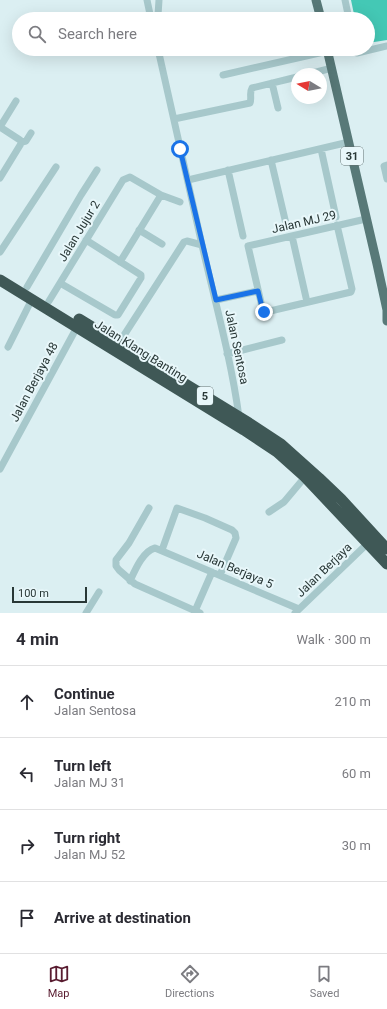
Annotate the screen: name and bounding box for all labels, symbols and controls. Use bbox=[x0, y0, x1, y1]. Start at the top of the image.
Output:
search box bbox=[12, 12, 375, 56]
icon: search bbox=[26, 23, 48, 45]
text: Search here bbox=[58, 25, 137, 43]
north arrow bbox=[291, 68, 327, 104]
route start bbox=[171, 140, 189, 158]
road number: 31 bbox=[341, 147, 363, 165]
street label: Jalan Jujur 2 bbox=[55, 198, 103, 264]
street label: Jalan MJ 29 bbox=[270, 208, 338, 236]
route end bbox=[255, 303, 273, 321]
street label: Jalan Sentosa bbox=[222, 309, 252, 385]
street label: Jalan Klang Banting bbox=[92, 317, 190, 385]
street label: Jalan Berjaya 48 bbox=[7, 340, 61, 424]
road number: 5 bbox=[197, 387, 213, 405]
street label: Jalan Berjaya bbox=[293, 540, 355, 600]
street label: Jalan Berjaya 5 bbox=[195, 547, 275, 591]
scale bar bbox=[12, 585, 87, 604]
text: 100 m bbox=[18, 587, 49, 600]
text: 4 min bbox=[16, 629, 59, 649]
text: Walk · 300 m bbox=[296, 632, 371, 647]
text: Continue bbox=[54, 685, 115, 703]
icon: ahead bbox=[16, 691, 38, 713]
text: 210 m bbox=[334, 694, 371, 709]
text: Jalan Sentosa bbox=[54, 703, 136, 718]
text: Turn left bbox=[54, 757, 111, 775]
icon: left bbox=[16, 763, 38, 785]
text: 60 m bbox=[342, 766, 371, 781]
text: Jalan MJ 31 bbox=[54, 775, 125, 790]
text: Turn right bbox=[54, 829, 120, 847]
icon: right bbox=[16, 835, 38, 857]
text: 30 m bbox=[342, 838, 371, 853]
text: Jalan MJ 52 bbox=[54, 847, 125, 862]
icon: arrive bbox=[16, 907, 38, 929]
text: Arrive at destination bbox=[54, 909, 191, 927]
tab: Map bbox=[48, 963, 70, 1000]
tab: Directions bbox=[165, 963, 214, 1000]
tab: Saved bbox=[310, 963, 339, 1000]

